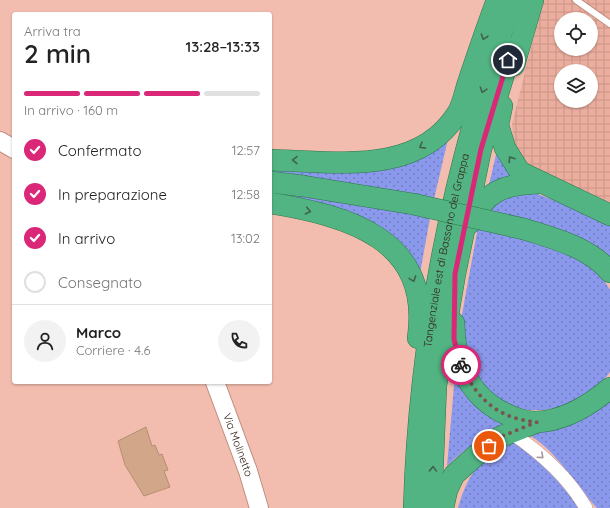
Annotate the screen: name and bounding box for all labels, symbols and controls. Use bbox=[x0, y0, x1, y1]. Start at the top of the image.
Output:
map controls bbox=[554, 12, 598, 108]
button: locate bbox=[554, 12, 598, 56]
text: Arriva tra bbox=[24, 23, 81, 39]
one-way arrow bbox=[480, 33, 489, 40]
text: 2 min bbox=[24, 37, 91, 70]
text: 13:28–13:33 bbox=[186, 37, 260, 56]
pin bbox=[491, 43, 525, 77]
icon: home bbox=[497, 49, 519, 71]
button: layers bbox=[554, 64, 598, 108]
one-way arrow bbox=[479, 87, 488, 94]
text: In arrivo · 160 m bbox=[24, 102, 118, 118]
icon: check bbox=[24, 139, 46, 161]
text: Confermato bbox=[58, 141, 141, 160]
one-way arrow bbox=[419, 141, 426, 149]
text: 12:57 bbox=[232, 142, 260, 158]
street label: Tangenziale est di Bassano del Grappa bbox=[420, 152, 472, 348]
one-way arrow bbox=[292, 156, 298, 164]
one-way arrow bbox=[508, 156, 516, 163]
icon: check bbox=[24, 183, 46, 205]
text: In preparazione bbox=[58, 185, 167, 204]
text: 12:58 bbox=[231, 186, 260, 202]
one-way arrow bbox=[305, 207, 311, 215]
icon: check bbox=[24, 227, 46, 249]
text: In arrivo bbox=[58, 229, 115, 248]
text: 13:02 bbox=[231, 230, 260, 246]
text: Consegnato bbox=[58, 273, 142, 292]
one-way arrow bbox=[408, 275, 416, 282]
button: person bbox=[24, 320, 66, 362]
button: phone bbox=[218, 320, 260, 362]
text: Marco bbox=[76, 323, 121, 342]
text: Corriere · 4.6 bbox=[76, 342, 150, 358]
courier bbox=[441, 345, 481, 385]
icon: bike bbox=[450, 354, 472, 376]
street label: Via Molinetto bbox=[220, 411, 256, 479]
pin bbox=[472, 429, 506, 463]
icon: bag bbox=[478, 435, 500, 457]
one-way arrow bbox=[536, 451, 544, 459]
one-way arrow bbox=[428, 466, 437, 472]

